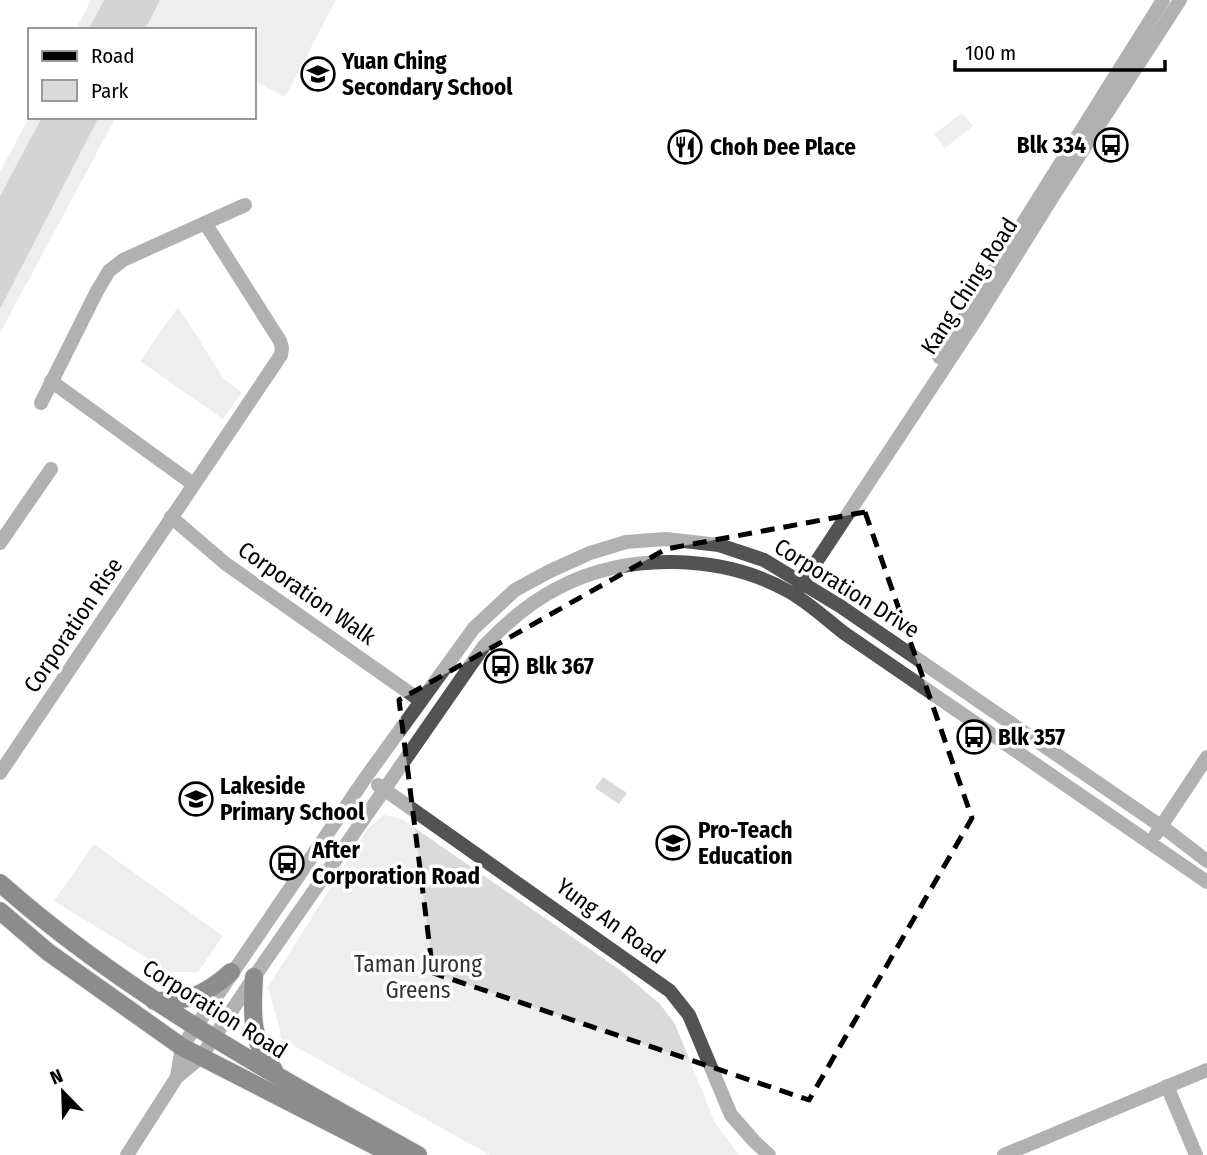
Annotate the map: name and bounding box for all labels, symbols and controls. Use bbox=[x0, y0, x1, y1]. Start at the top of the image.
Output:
legend bbox=[28, 28, 256, 119]
scale bar bbox=[955, 28, 1165, 72]
text: 100 m bbox=[965, 40, 1016, 66]
text: Road bbox=[91, 43, 135, 69]
place label: Yuan Ching Secondary School bbox=[341, 47, 513, 101]
school or university icon: Yuan Ching Secondary School bbox=[299, 55, 337, 93]
text: Park bbox=[91, 78, 129, 104]
bus stop icon: Blk 334 bbox=[1092, 126, 1130, 164]
restaurant icon: Choh Dee Place bbox=[666, 128, 704, 166]
place label: Blk 334 bbox=[1017, 131, 1086, 159]
place label: Choh Dee Place bbox=[710, 133, 856, 161]
street label: Kang Ching Road bbox=[915, 213, 1023, 359]
street label: Corporation Drive bbox=[769, 532, 925, 644]
street label: Corporation Walk bbox=[233, 535, 381, 651]
street label: Corporation Rise bbox=[18, 552, 128, 698]
bus stop icon: Blk 367 bbox=[482, 647, 520, 685]
place label: Blk 367 bbox=[526, 652, 594, 680]
bus stop icon: Blk 357 bbox=[955, 718, 993, 756]
place label: Blk 357 bbox=[998, 723, 1065, 751]
place label: Lakeside Primary School bbox=[220, 772, 365, 826]
school or university icon: Lakeside Primary School bbox=[177, 780, 215, 818]
place label: Pro-Teach Education bbox=[698, 816, 793, 870]
school or university icon: Pro-Teach Education bbox=[654, 824, 692, 862]
place label: After Corporation Road bbox=[311, 836, 480, 890]
bus stop icon: After Corporation Road bbox=[268, 844, 306, 882]
street label: Yung An Road bbox=[551, 872, 671, 970]
park label: Taman Jurong Greens bbox=[354, 950, 482, 1004]
street label: Corporation Road bbox=[138, 953, 292, 1065]
north arrow bbox=[28, 1057, 98, 1127]
text: N bbox=[47, 1064, 66, 1090]

